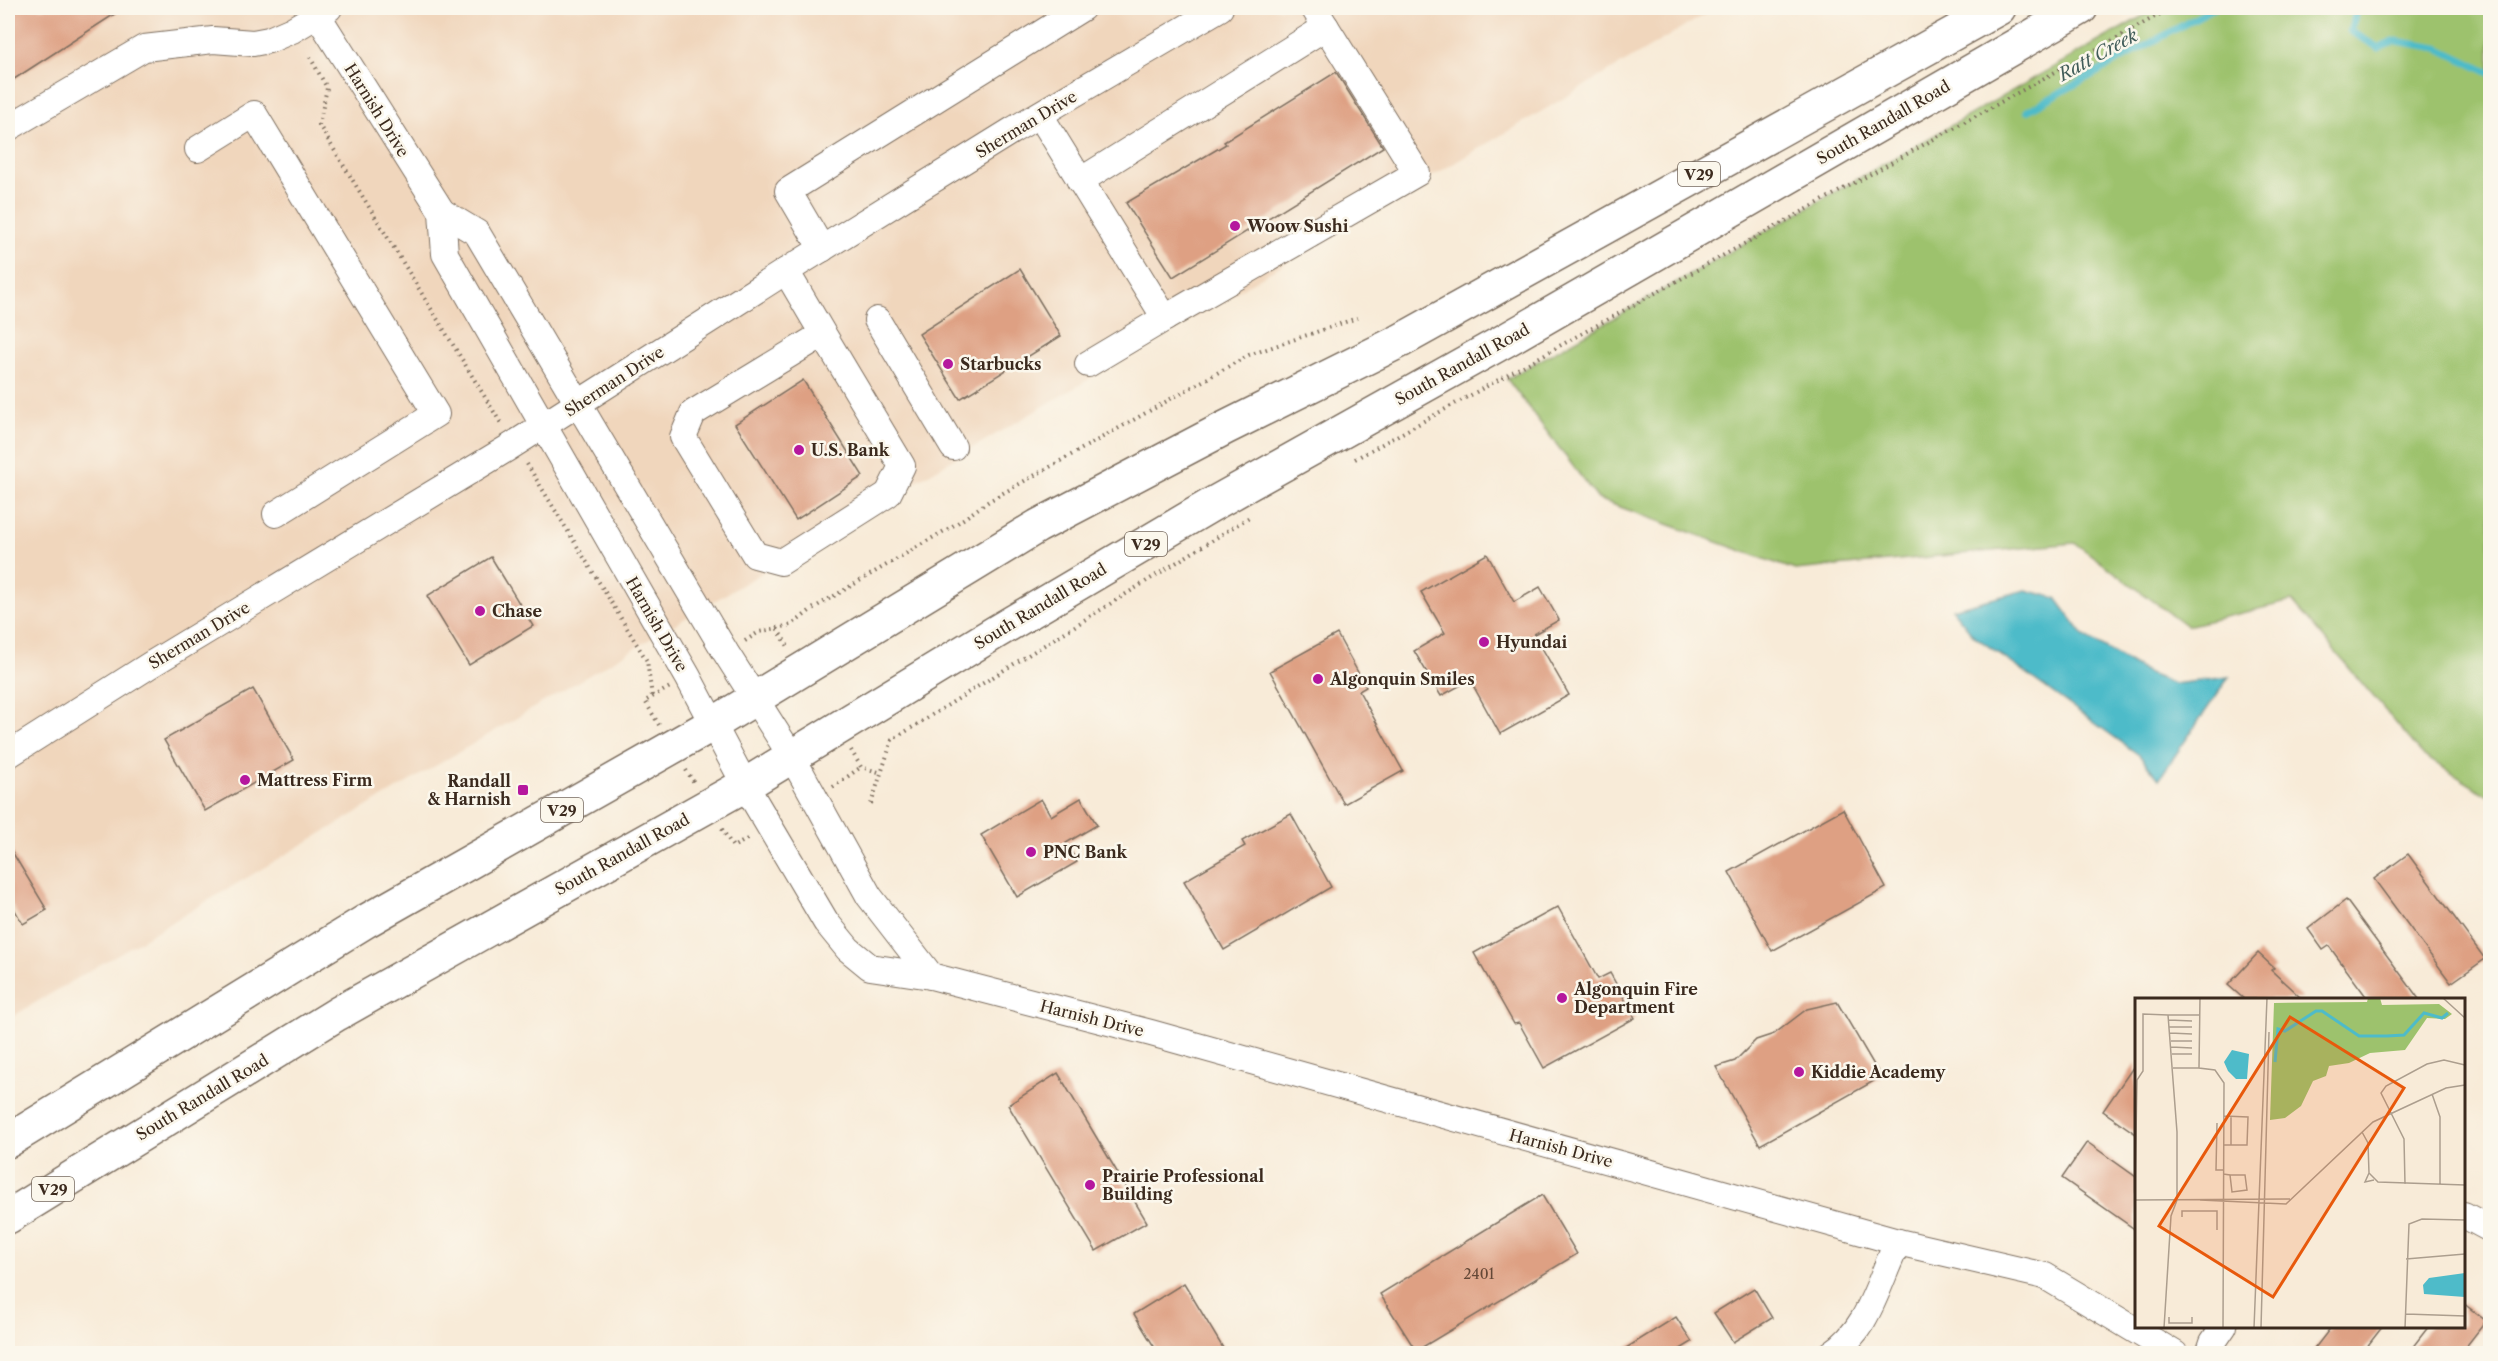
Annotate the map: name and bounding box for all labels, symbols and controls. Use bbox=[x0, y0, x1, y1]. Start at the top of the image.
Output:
water label: Ratt Creek bbox=[2053, 24, 2142, 87]
street label: Harnish Drive bbox=[340, 60, 414, 160]
street label: South Randall Road bbox=[1813, 75, 1954, 168]
street label: Sherman Drive bbox=[972, 86, 1080, 162]
road number: V29 bbox=[1678, 162, 1720, 186]
place label: Woow Sushi bbox=[1246, 216, 1349, 236]
marker: Woow Sushi bbox=[1228, 219, 1242, 233]
street label: South Randall Road bbox=[1391, 319, 1533, 409]
street label: Sherman Drive bbox=[561, 341, 667, 421]
place label: Starbucks bbox=[960, 354, 1042, 374]
marker: Starbucks bbox=[941, 357, 955, 371]
place label: U.S. Bank bbox=[811, 440, 890, 460]
marker: U.S. Bank bbox=[792, 443, 806, 457]
road number: V29 bbox=[1125, 532, 1167, 556]
street label: South Randall Road bbox=[970, 558, 1110, 653]
street label: Harnish Drive bbox=[622, 573, 692, 675]
street label: Sherman Drive bbox=[145, 597, 253, 673]
place label: Chase bbox=[492, 601, 543, 621]
marker: Chase bbox=[473, 604, 487, 618]
place label: Hyundai bbox=[1496, 632, 1568, 652]
marker: Hyundai bbox=[1477, 635, 1491, 649]
place label: Algonquin Smiles bbox=[1329, 669, 1475, 689]
marker: Algonquin Smiles bbox=[1311, 672, 1325, 686]
place label: Mattress Firm bbox=[257, 770, 372, 790]
place label: Randall & Harnish bbox=[427, 771, 511, 809]
marker: Mattress Firm bbox=[238, 773, 252, 787]
marker: Randall & Harnish bbox=[516, 783, 530, 797]
road number: V29 bbox=[541, 798, 583, 822]
street label: South Randall Road bbox=[551, 809, 693, 899]
place label: PNC Bank bbox=[1043, 842, 1128, 862]
marker: PNC Bank bbox=[1024, 845, 1038, 859]
place label: Algonquin Fire Department bbox=[1573, 979, 1698, 1017]
marker: Algonquin Fire Department bbox=[1555, 991, 1569, 1005]
street label: Harnish Drive bbox=[1038, 995, 1146, 1041]
inset map bbox=[2135, 998, 2465, 1328]
street label: South Randall Road bbox=[132, 1049, 272, 1144]
place label: Kiddie Academy bbox=[1811, 1062, 1946, 1082]
marker: Kiddie Academy bbox=[1792, 1065, 1806, 1079]
street label: Harnish Drive bbox=[1507, 1125, 1615, 1171]
place label: Prairie Professional Building bbox=[1102, 1166, 1264, 1204]
road number: V29 bbox=[32, 1177, 74, 1201]
marker: Prairie Professional Building bbox=[1083, 1178, 1097, 1192]
house number: 2401 bbox=[1464, 1265, 1495, 1283]

